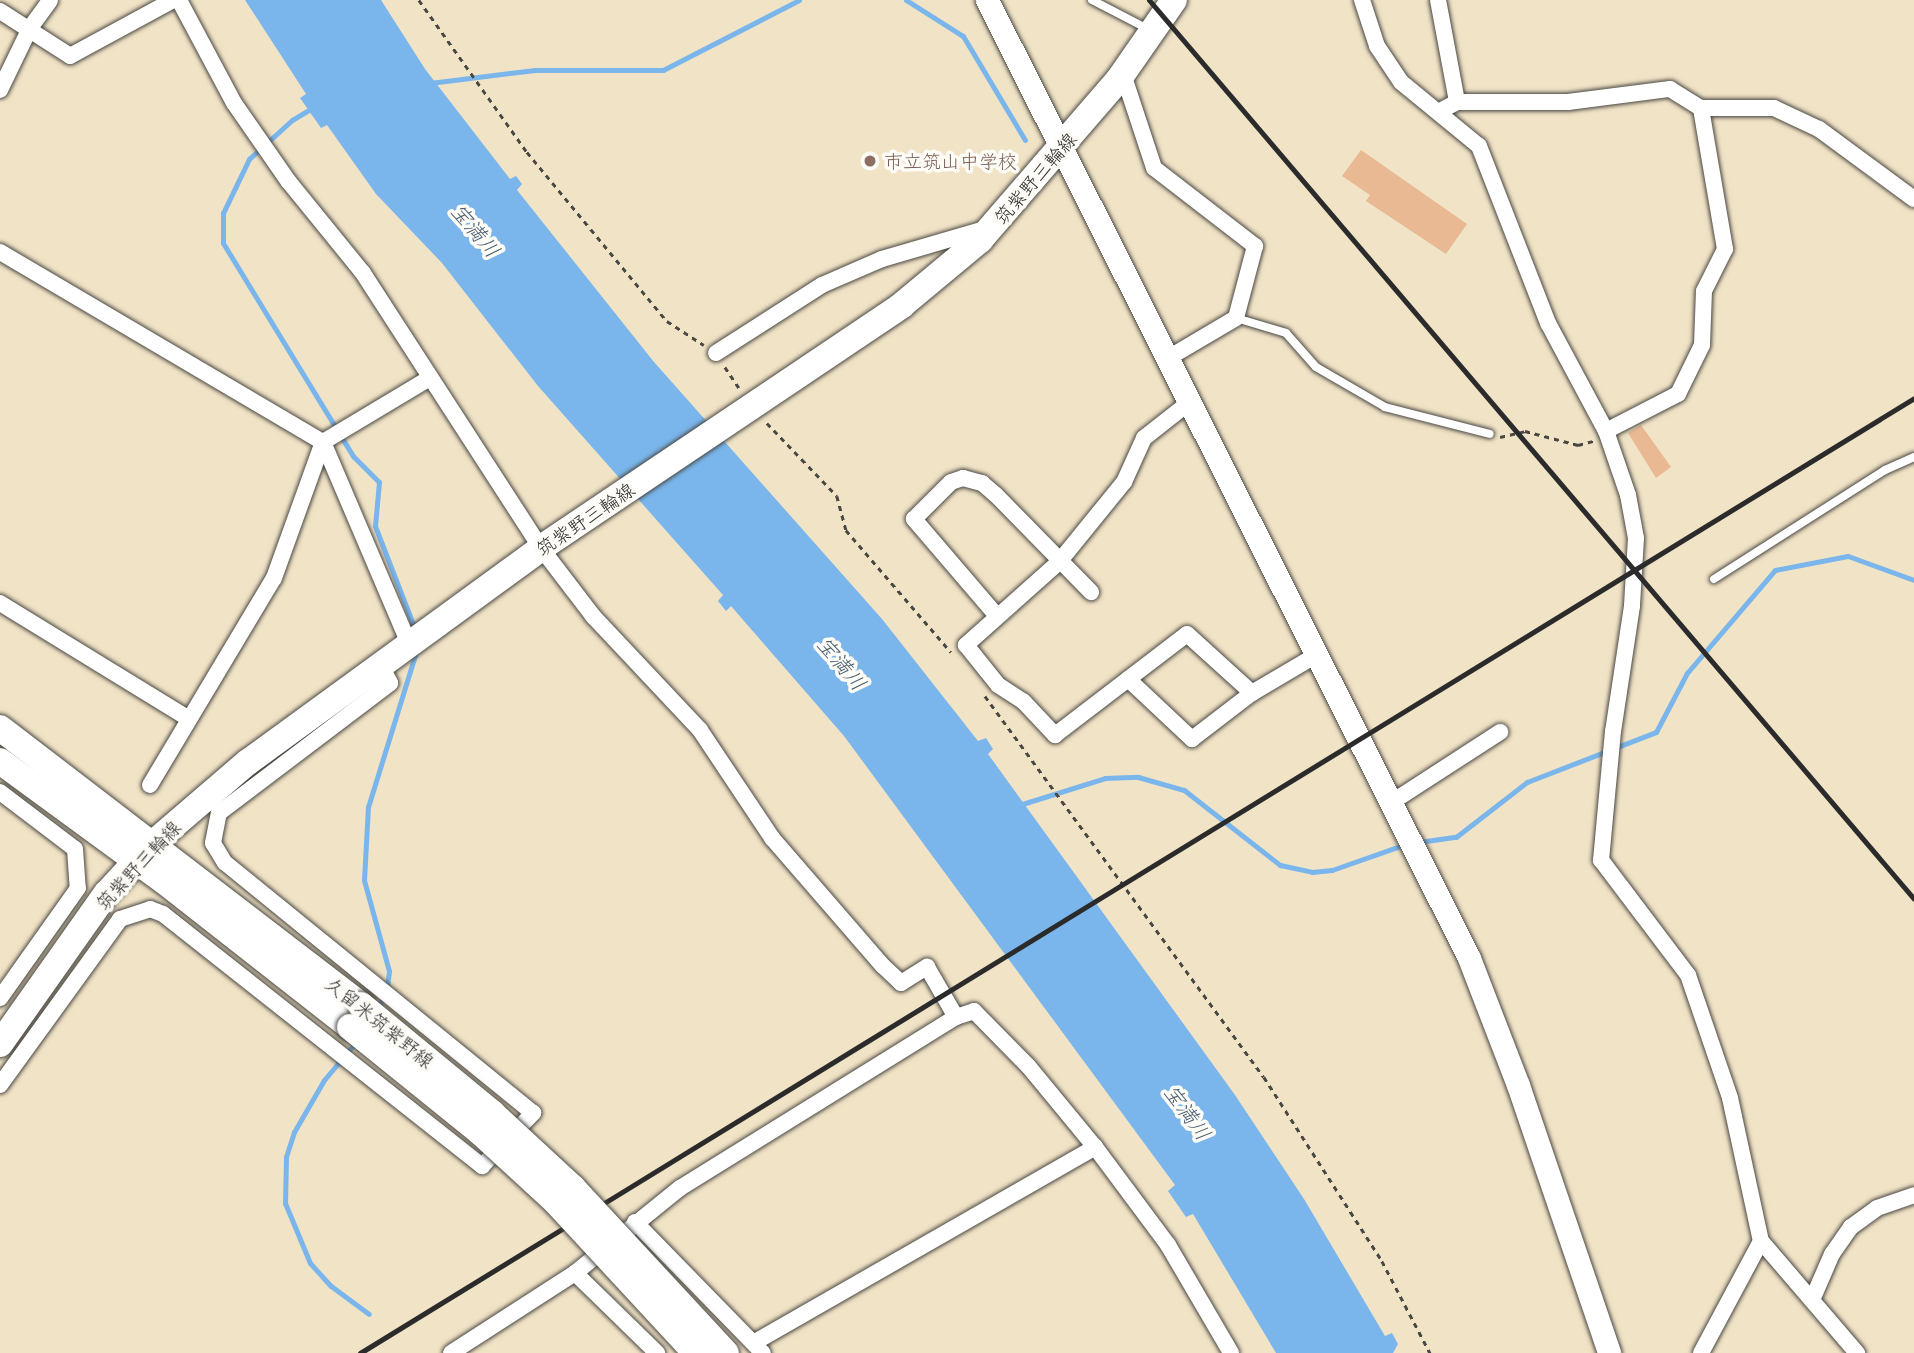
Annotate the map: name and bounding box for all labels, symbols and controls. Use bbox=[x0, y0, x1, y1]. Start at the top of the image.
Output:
street label: 筑紫野三輪線 bbox=[989, 128, 1081, 228]
place label: 市立筑山中学校 bbox=[884, 150, 1017, 172]
marker: 市立筑山中学校 bbox=[862, 153, 878, 169]
water label: 宝満川 bbox=[446, 198, 506, 262]
street label: 筑紫野三輪線 bbox=[531, 478, 639, 560]
water label: 宝満川 bbox=[812, 631, 872, 695]
street label: 筑紫野三輪線 bbox=[91, 816, 185, 914]
street label: 久留米筑紫野線 bbox=[321, 971, 439, 1073]
water label: 宝満川 bbox=[1159, 1079, 1217, 1145]

